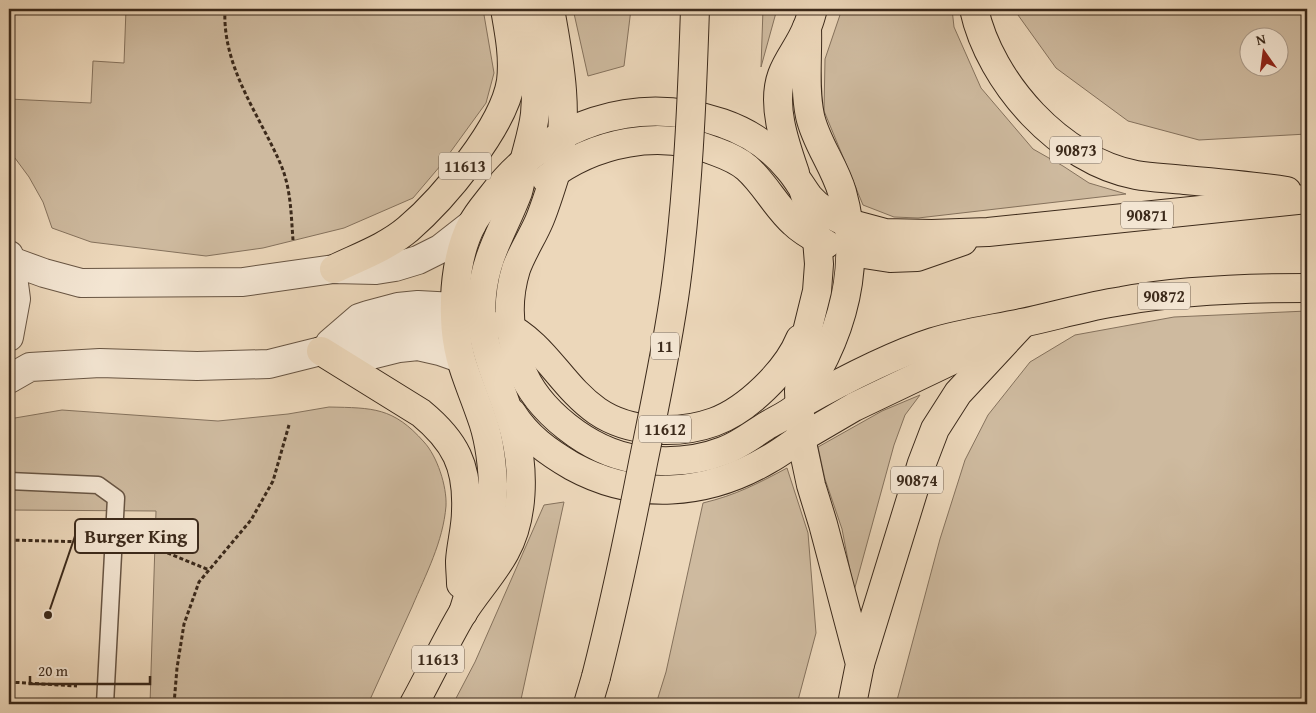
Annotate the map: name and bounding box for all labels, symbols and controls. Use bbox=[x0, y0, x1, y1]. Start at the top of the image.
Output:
north arrow bbox=[1238, 28, 1288, 78]
text: N bbox=[1254, 28, 1268, 50]
road number: 90873 bbox=[1050, 136, 1102, 164]
road number: 11613 bbox=[439, 153, 491, 180]
road number: 90871 bbox=[1121, 202, 1173, 228]
road number: 90872 bbox=[1138, 282, 1190, 310]
road number: 11 bbox=[651, 332, 679, 360]
road number: 11612 bbox=[639, 416, 691, 442]
road number: 90874 bbox=[891, 466, 943, 494]
callout: Burger King bbox=[75, 519, 198, 553]
text: Burger King bbox=[85, 522, 188, 550]
road number: 11613 bbox=[412, 646, 464, 672]
scale bar bbox=[30, 653, 150, 685]
text: 20 m bbox=[38, 660, 69, 681]

